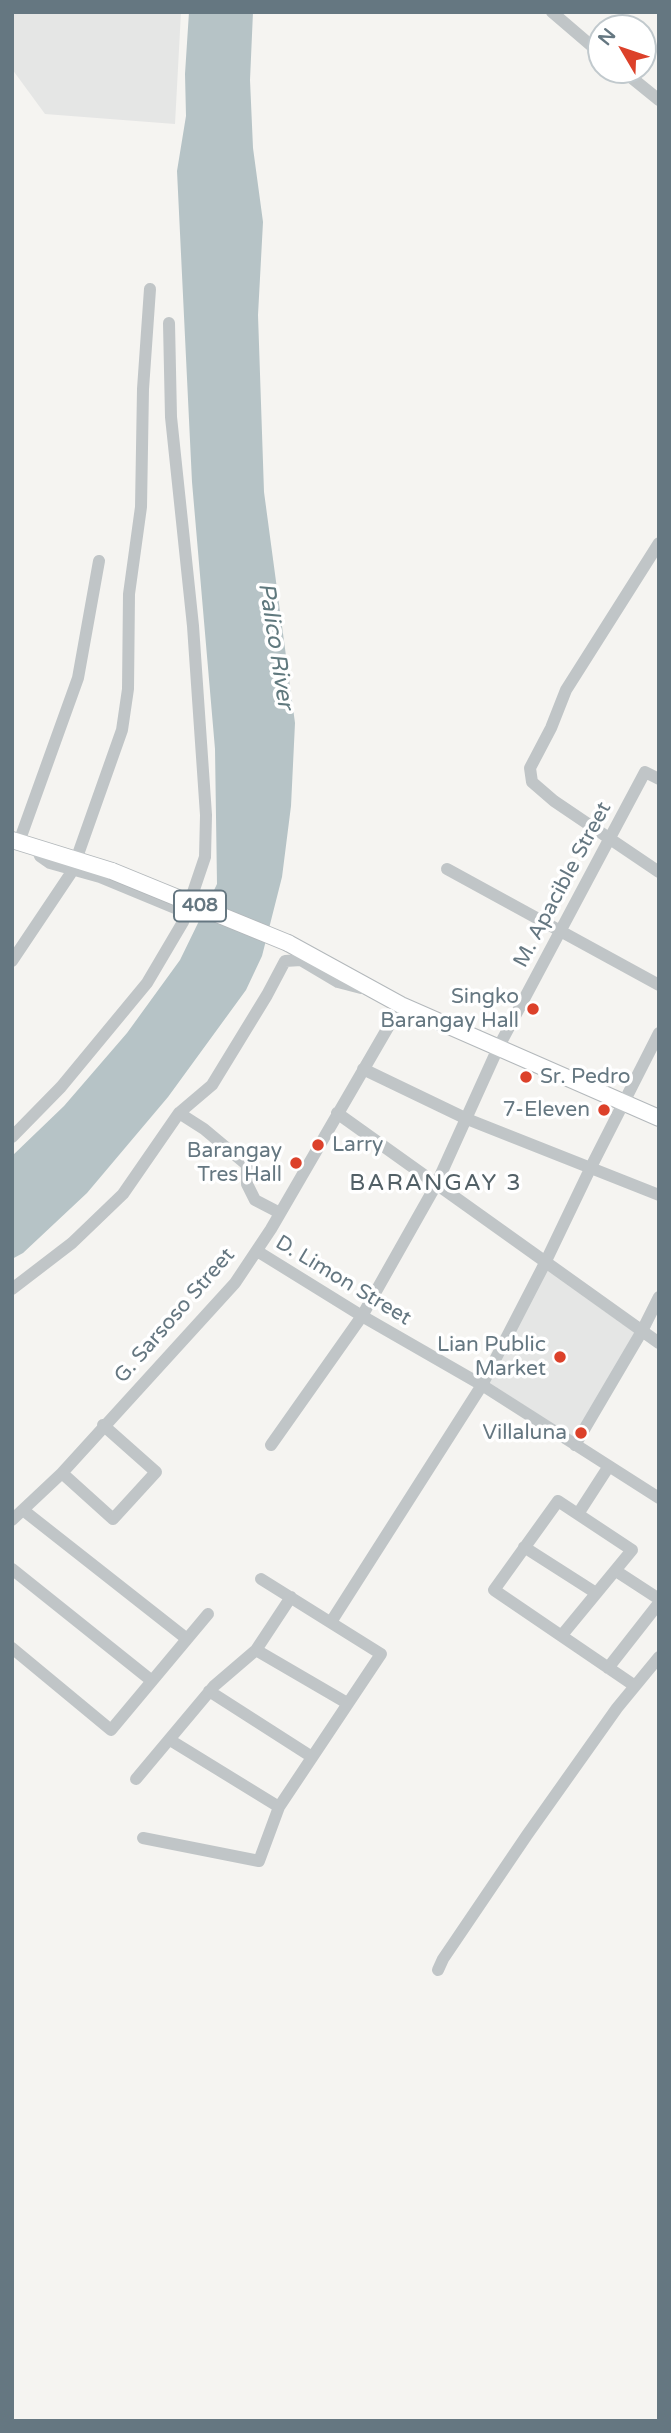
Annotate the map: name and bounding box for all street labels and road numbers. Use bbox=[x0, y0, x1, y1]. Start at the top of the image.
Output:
street label: M. Apacible Street bbox=[509, 798, 617, 972]
road number: 408 bbox=[174, 890, 226, 922]
street label: D. Limon Street bbox=[271, 1231, 415, 1331]
street label: G. Sarsoso Street bbox=[109, 1243, 241, 1389]

